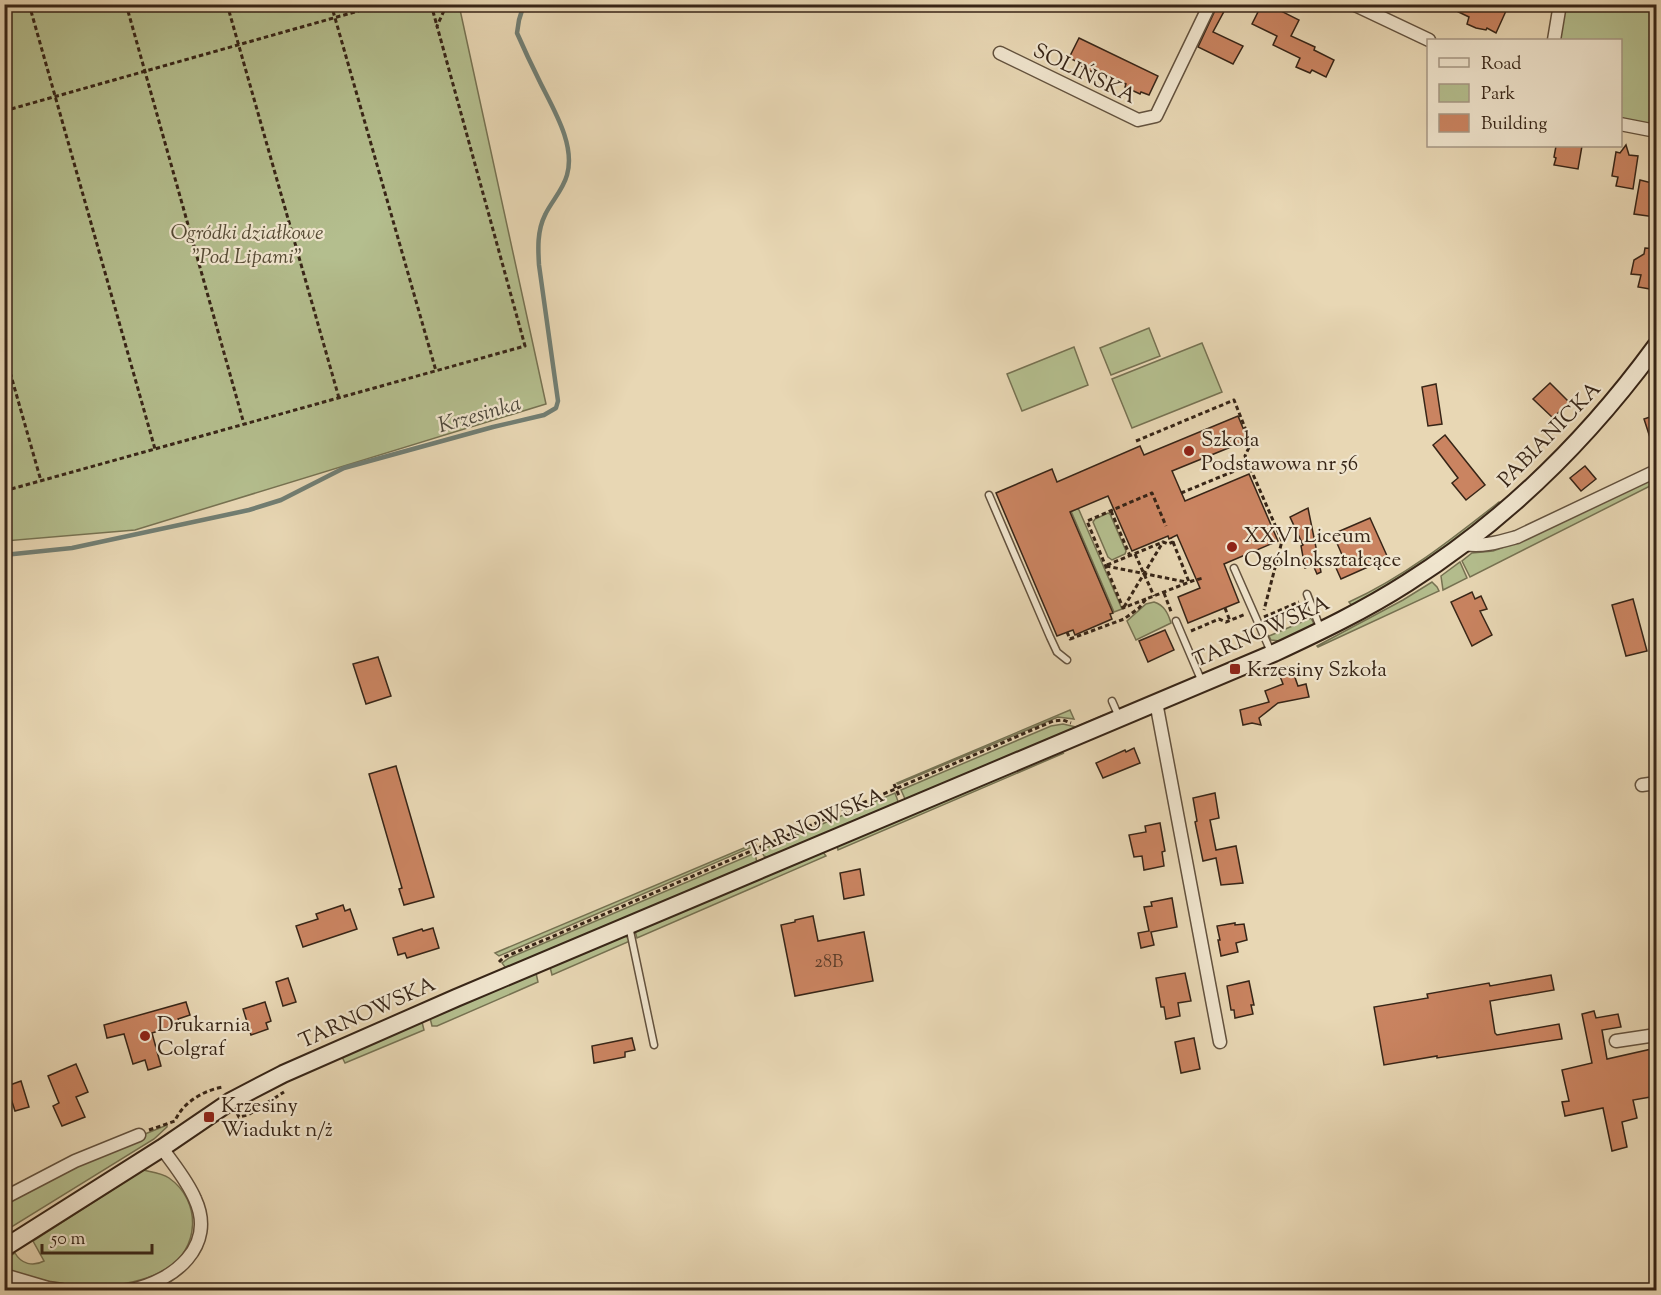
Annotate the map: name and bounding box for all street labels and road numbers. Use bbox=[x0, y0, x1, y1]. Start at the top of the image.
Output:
street label: SOLIŃSKA bbox=[1027, 37, 1141, 113]
street label: PABIANICKA bbox=[1492, 376, 1609, 495]
street label: TARNOWSKA bbox=[1189, 589, 1335, 676]
street label: TARNOWSKA bbox=[742, 781, 889, 866]
street label: TARNOWSKA bbox=[295, 970, 441, 1057]

